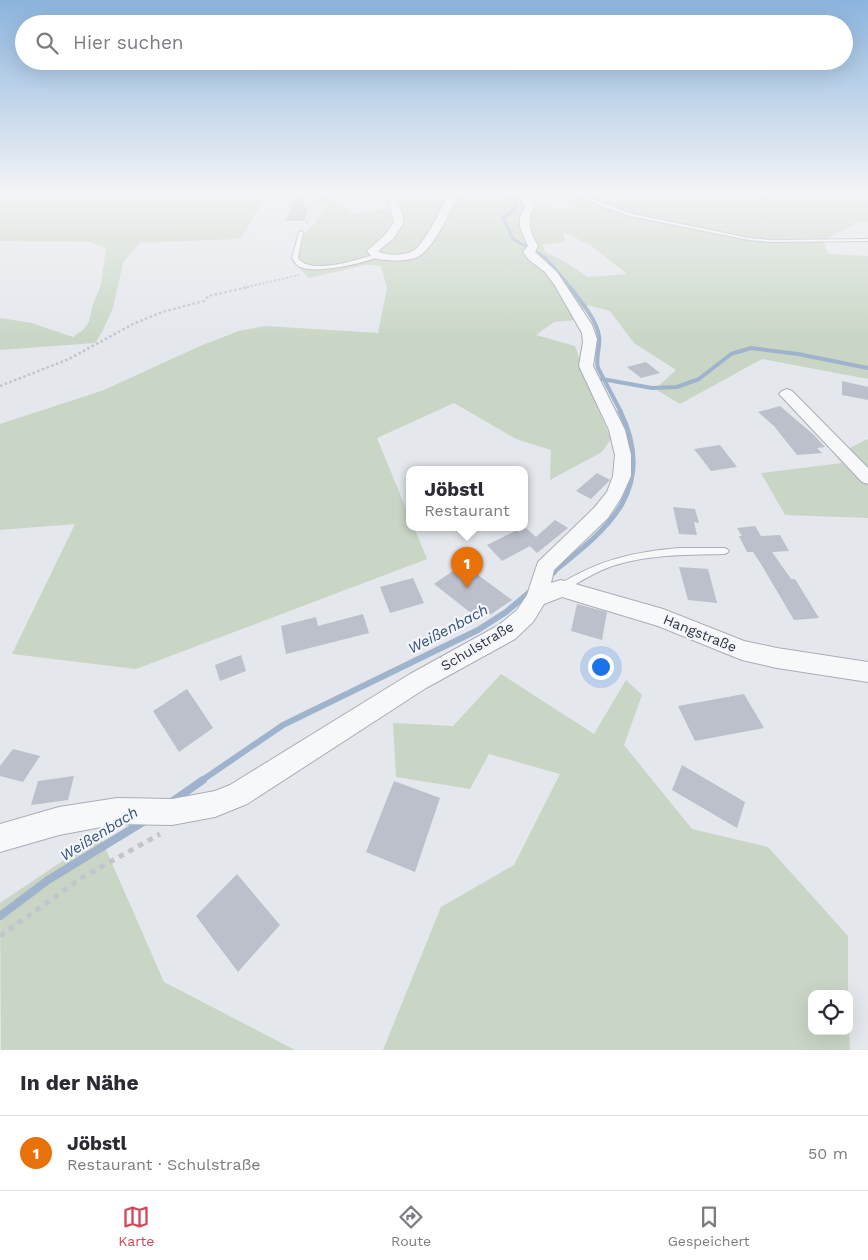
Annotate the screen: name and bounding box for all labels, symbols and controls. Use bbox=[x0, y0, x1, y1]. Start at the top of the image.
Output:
search box bbox=[15, 15, 853, 70]
icon: search bbox=[33, 29, 61, 57]
text: Hier suchen bbox=[73, 31, 184, 54]
popup bbox=[406, 466, 528, 531]
text: Jöbstl bbox=[424, 478, 484, 501]
text: Restaurant bbox=[424, 501, 510, 520]
pin: 1 bbox=[451, 547, 483, 588]
water label: Weißenbach bbox=[405, 600, 491, 658]
street label: Hangstraße bbox=[661, 611, 739, 655]
street label: Schulstraße bbox=[438, 618, 516, 674]
your location bbox=[588, 654, 614, 680]
water label: Weißenbach bbox=[57, 803, 141, 865]
map controls bbox=[808, 990, 853, 1035]
button: locate bbox=[808, 990, 853, 1035]
text: In der Nähe bbox=[20, 1070, 139, 1095]
text: Jöbstl bbox=[67, 1132, 127, 1155]
text: 1 bbox=[33, 1144, 39, 1163]
text: 50 m bbox=[808, 1144, 848, 1163]
text: Restaurant · Schulstraße bbox=[67, 1155, 261, 1174]
tab: Karte bbox=[118, 1203, 154, 1249]
tab: Route bbox=[391, 1203, 431, 1249]
tab: Gespeichert bbox=[668, 1203, 750, 1249]

